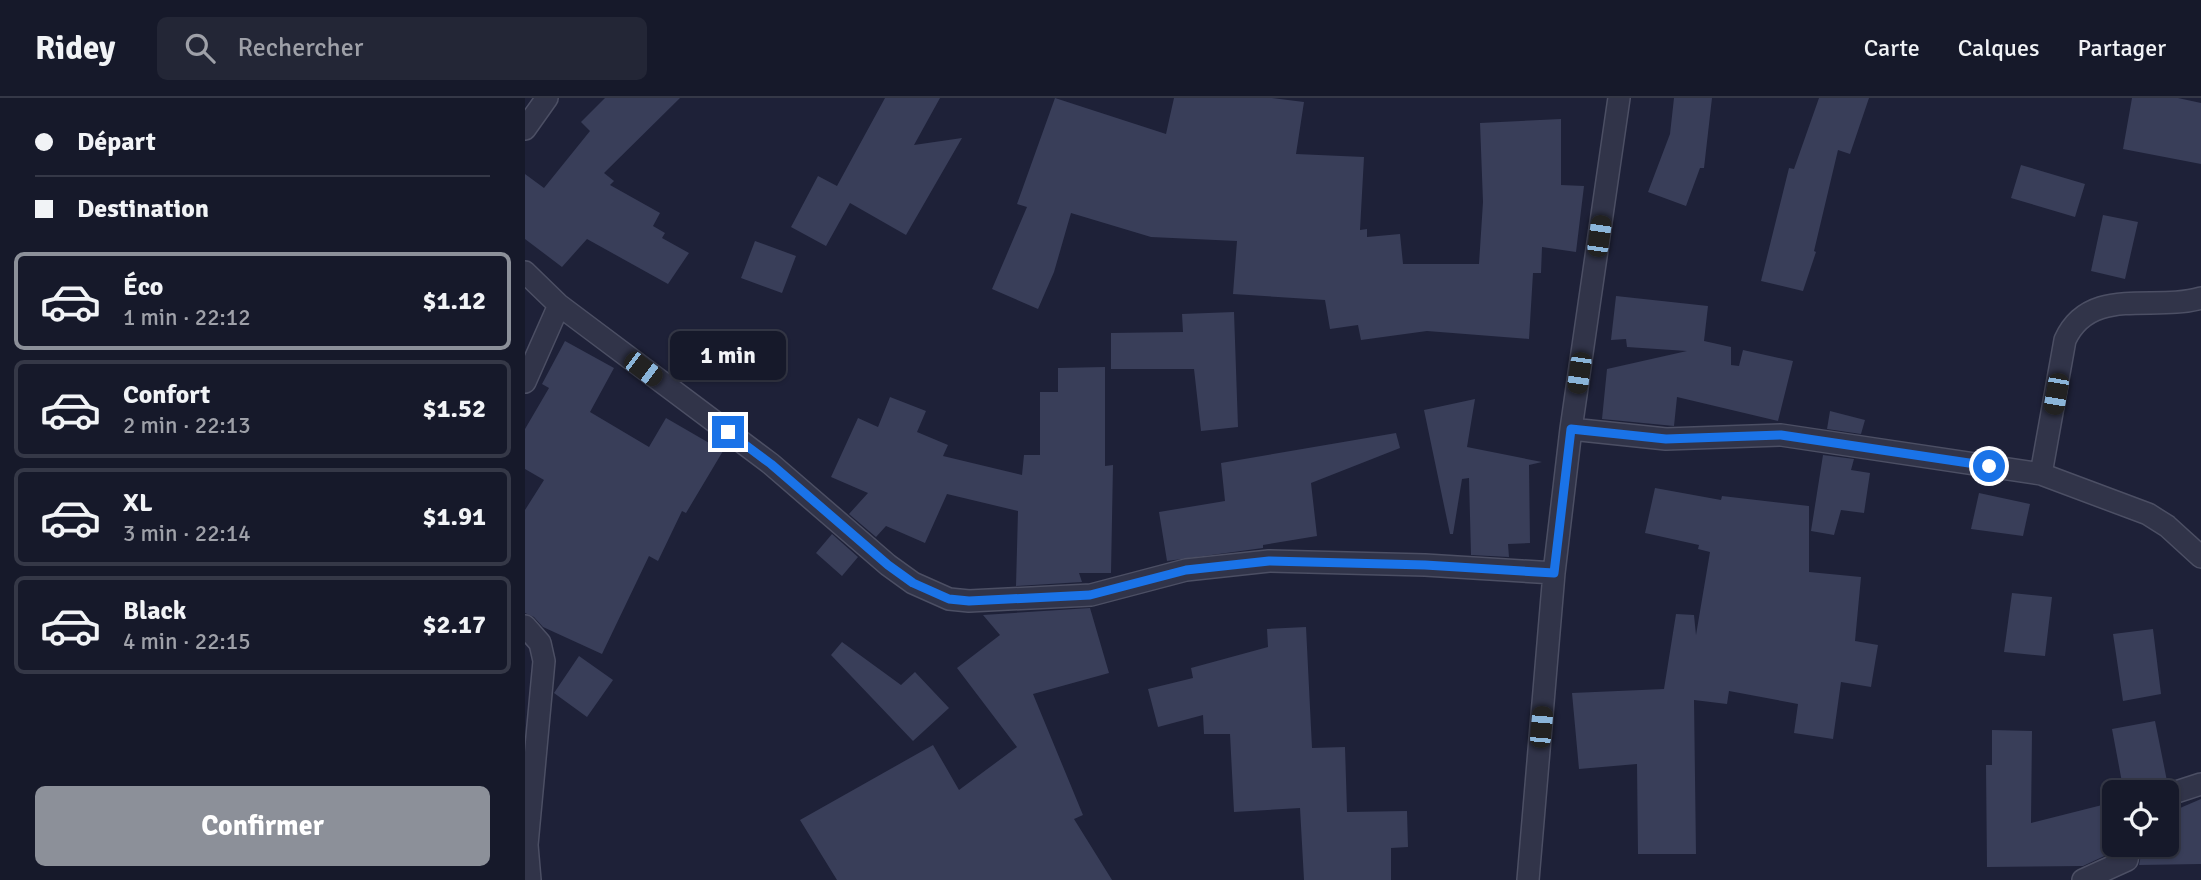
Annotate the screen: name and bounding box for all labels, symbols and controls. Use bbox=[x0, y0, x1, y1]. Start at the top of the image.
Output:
search box bbox=[157, 17, 647, 80]
text: Ridey bbox=[35, 28, 115, 69]
icon: search bbox=[181, 29, 219, 67]
text: Rechercher bbox=[237, 32, 363, 64]
text: Carte bbox=[1864, 33, 1920, 63]
text: Calques bbox=[1958, 33, 2039, 63]
text: Partager bbox=[2077, 33, 2166, 63]
text: Départ bbox=[77, 126, 156, 158]
text: Destination bbox=[77, 193, 209, 225]
car bbox=[1586, 214, 1613, 258]
icon: car bbox=[39, 270, 102, 333]
text: Éco bbox=[123, 271, 163, 303]
text: $1.12 bbox=[422, 285, 486, 317]
text: 1 min · 22:12 bbox=[123, 303, 251, 332]
callout: 1 min bbox=[670, 330, 786, 380]
text: 1 min bbox=[700, 341, 756, 370]
car bbox=[620, 348, 667, 390]
car bbox=[1566, 351, 1593, 395]
car bbox=[2043, 371, 2070, 417]
icon: car bbox=[39, 378, 102, 441]
text: Confort bbox=[123, 379, 210, 411]
text: $1.52 bbox=[422, 393, 486, 425]
text: 2 min · 22:13 bbox=[123, 411, 251, 440]
route end bbox=[712, 416, 744, 448]
route start bbox=[1973, 450, 2005, 482]
icon: car bbox=[39, 486, 102, 549]
text: XL bbox=[123, 487, 153, 519]
text: $1.91 bbox=[422, 501, 486, 533]
text: 3 min · 22:14 bbox=[123, 519, 251, 548]
icon: car bbox=[39, 594, 102, 657]
text: Black bbox=[123, 595, 186, 627]
text: $2.17 bbox=[422, 609, 486, 641]
text: 4 min · 22:15 bbox=[123, 627, 251, 656]
car bbox=[1529, 705, 1554, 749]
map controls bbox=[2102, 780, 2179, 857]
button: locate bbox=[2102, 780, 2179, 857]
button: Confirmer bbox=[35, 786, 490, 866]

